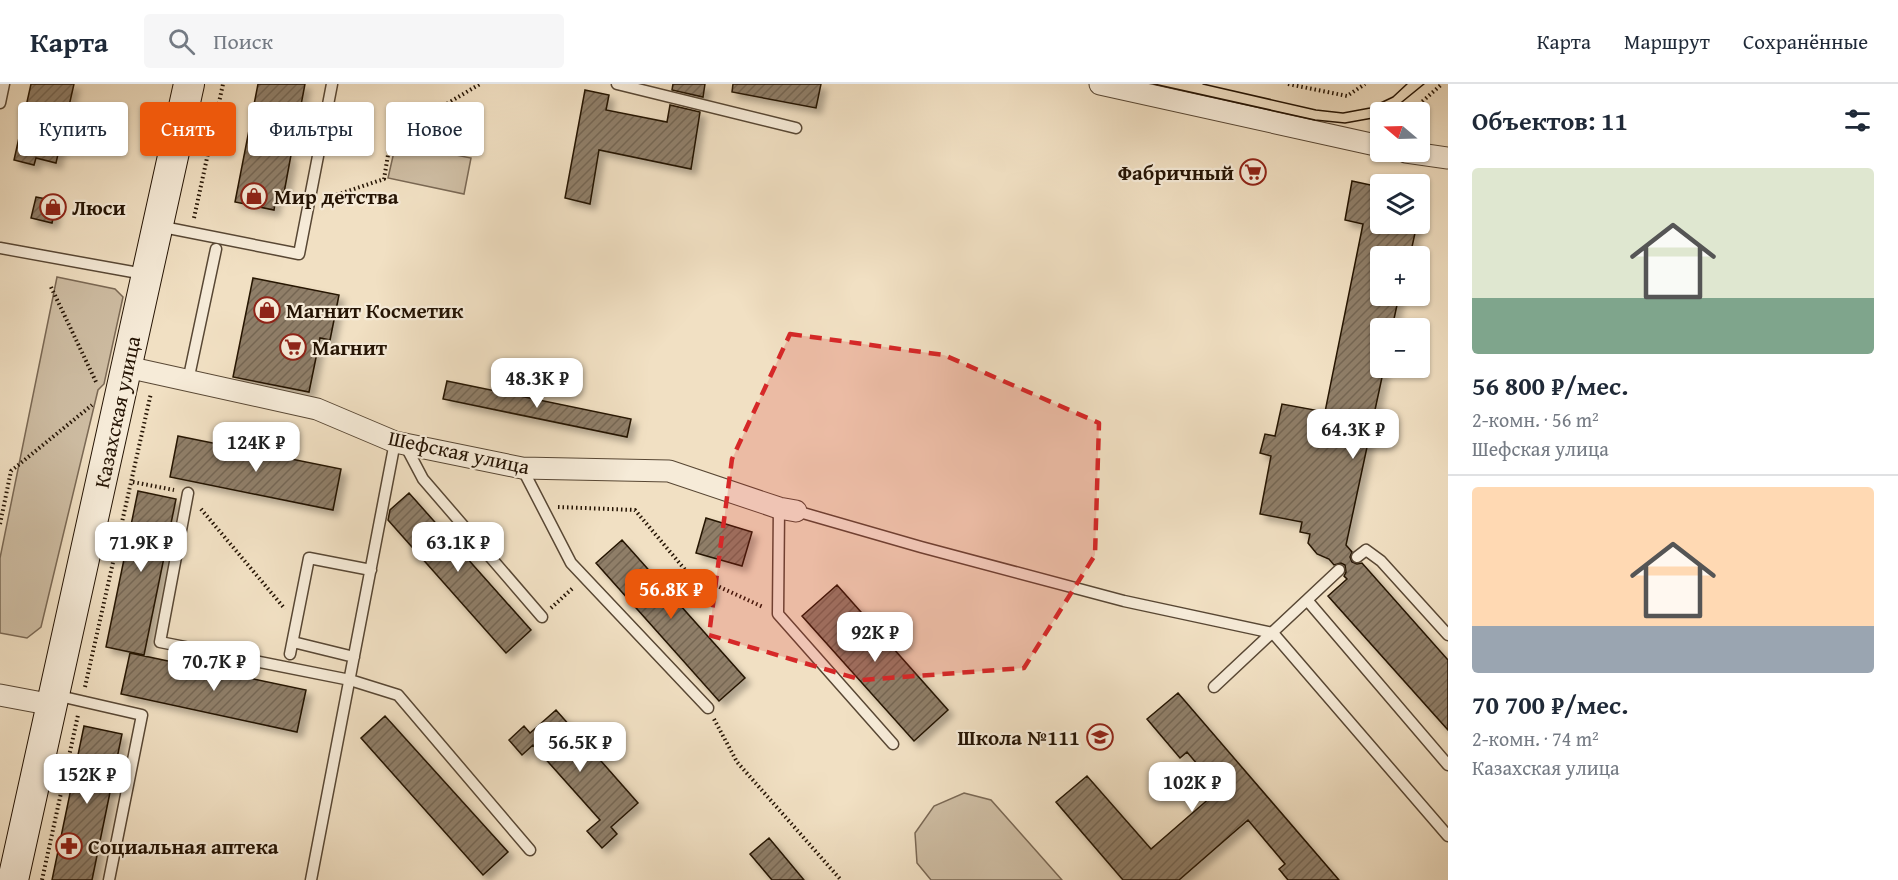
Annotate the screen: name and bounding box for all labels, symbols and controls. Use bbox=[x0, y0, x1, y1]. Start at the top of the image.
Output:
search box bbox=[144, 14, 564, 68]
text: Карта bbox=[30, 21, 108, 62]
icon: search bbox=[165, 25, 198, 58]
text: Поиск bbox=[213, 25, 273, 57]
text: Карта bbox=[1537, 26, 1591, 57]
text: Маршрут bbox=[1624, 26, 1710, 57]
text: Сохранённые bbox=[1743, 26, 1868, 57]
text: Объектов: 11 bbox=[1472, 101, 1628, 140]
chip: Купить bbox=[18, 102, 128, 156]
chip: Снять bbox=[140, 102, 236, 156]
chip: Фильтры bbox=[248, 102, 374, 156]
chip: Новое bbox=[386, 102, 484, 156]
north arrow bbox=[1370, 102, 1430, 162]
map controls bbox=[1370, 102, 1430, 378]
icon: filters bbox=[1841, 104, 1874, 137]
place label: Фабричный bbox=[1118, 157, 1234, 188]
supermarket icon: Фабричный bbox=[1238, 157, 1268, 187]
button: layers bbox=[1370, 174, 1430, 234]
shop icon: Мир детства bbox=[239, 181, 269, 211]
place label: Мир детства bbox=[274, 181, 399, 212]
shop icon: Люси bbox=[38, 192, 68, 222]
place label: Люси bbox=[72, 192, 126, 223]
icon: home bbox=[1619, 207, 1727, 315]
button: + bbox=[1370, 246, 1430, 306]
shop icon: Магнит Косметик bbox=[252, 295, 282, 325]
place label: Магнит Косметик bbox=[286, 295, 464, 326]
button: − bbox=[1370, 318, 1430, 378]
supermarket icon: Магнит bbox=[278, 332, 308, 362]
place label: Магнит bbox=[312, 332, 388, 363]
street label: Казахская улица bbox=[86, 333, 148, 491]
pin: 48.3K ₽ bbox=[482, 358, 592, 409]
text: 48.3K ₽ bbox=[505, 363, 569, 392]
text: 56 800 ₽/мес. bbox=[1472, 366, 1628, 405]
text: 2-комн. · 56 m² bbox=[1472, 405, 1599, 434]
pin: 64.3K ₽ bbox=[1298, 409, 1408, 460]
text: 64.3K ₽ bbox=[1321, 414, 1385, 443]
pin: 124K ₽ bbox=[207, 422, 305, 473]
street label: Шефская улица bbox=[385, 422, 533, 482]
text: 124K ₽ bbox=[227, 427, 285, 456]
text: Шефская улица bbox=[1472, 434, 1609, 463]
pin: 71.9K ₽ bbox=[86, 522, 196, 573]
pin: 63.1K ₽ bbox=[403, 522, 513, 573]
icon: home bbox=[1619, 526, 1727, 634]
text: 71.9K ₽ bbox=[109, 527, 173, 556]
text: 63.1K ₽ bbox=[426, 527, 490, 556]
pin: 56.8K ₽ bbox=[616, 569, 726, 620]
text: 56.8K ₽ bbox=[639, 574, 703, 603]
pin: 92K ₽ bbox=[833, 612, 917, 663]
text: 92K ₽ bbox=[851, 617, 899, 646]
pin: 70.7K ₽ bbox=[159, 641, 269, 692]
text: 70.7K ₽ bbox=[182, 646, 246, 675]
text: 70 700 ₽/мес. bbox=[1472, 685, 1628, 724]
pin: 56.5K ₽ bbox=[525, 722, 635, 773]
place label: Школа №111 bbox=[958, 722, 1080, 753]
school or university icon: Школа №111 bbox=[1085, 722, 1115, 752]
text: 2-комн. · 74 m² bbox=[1472, 724, 1599, 753]
text: 56.5K ₽ bbox=[548, 727, 612, 756]
text: Казахская улица bbox=[1472, 753, 1620, 782]
pin: 152K ₽ bbox=[38, 754, 136, 805]
text: 152K ₽ bbox=[58, 759, 116, 788]
pin: 102K ₽ bbox=[1143, 762, 1241, 813]
text: 102K ₽ bbox=[1163, 767, 1221, 796]
pharmacy icon: Социальная аптека bbox=[54, 831, 84, 861]
place label: Социальная аптека bbox=[88, 831, 279, 862]

